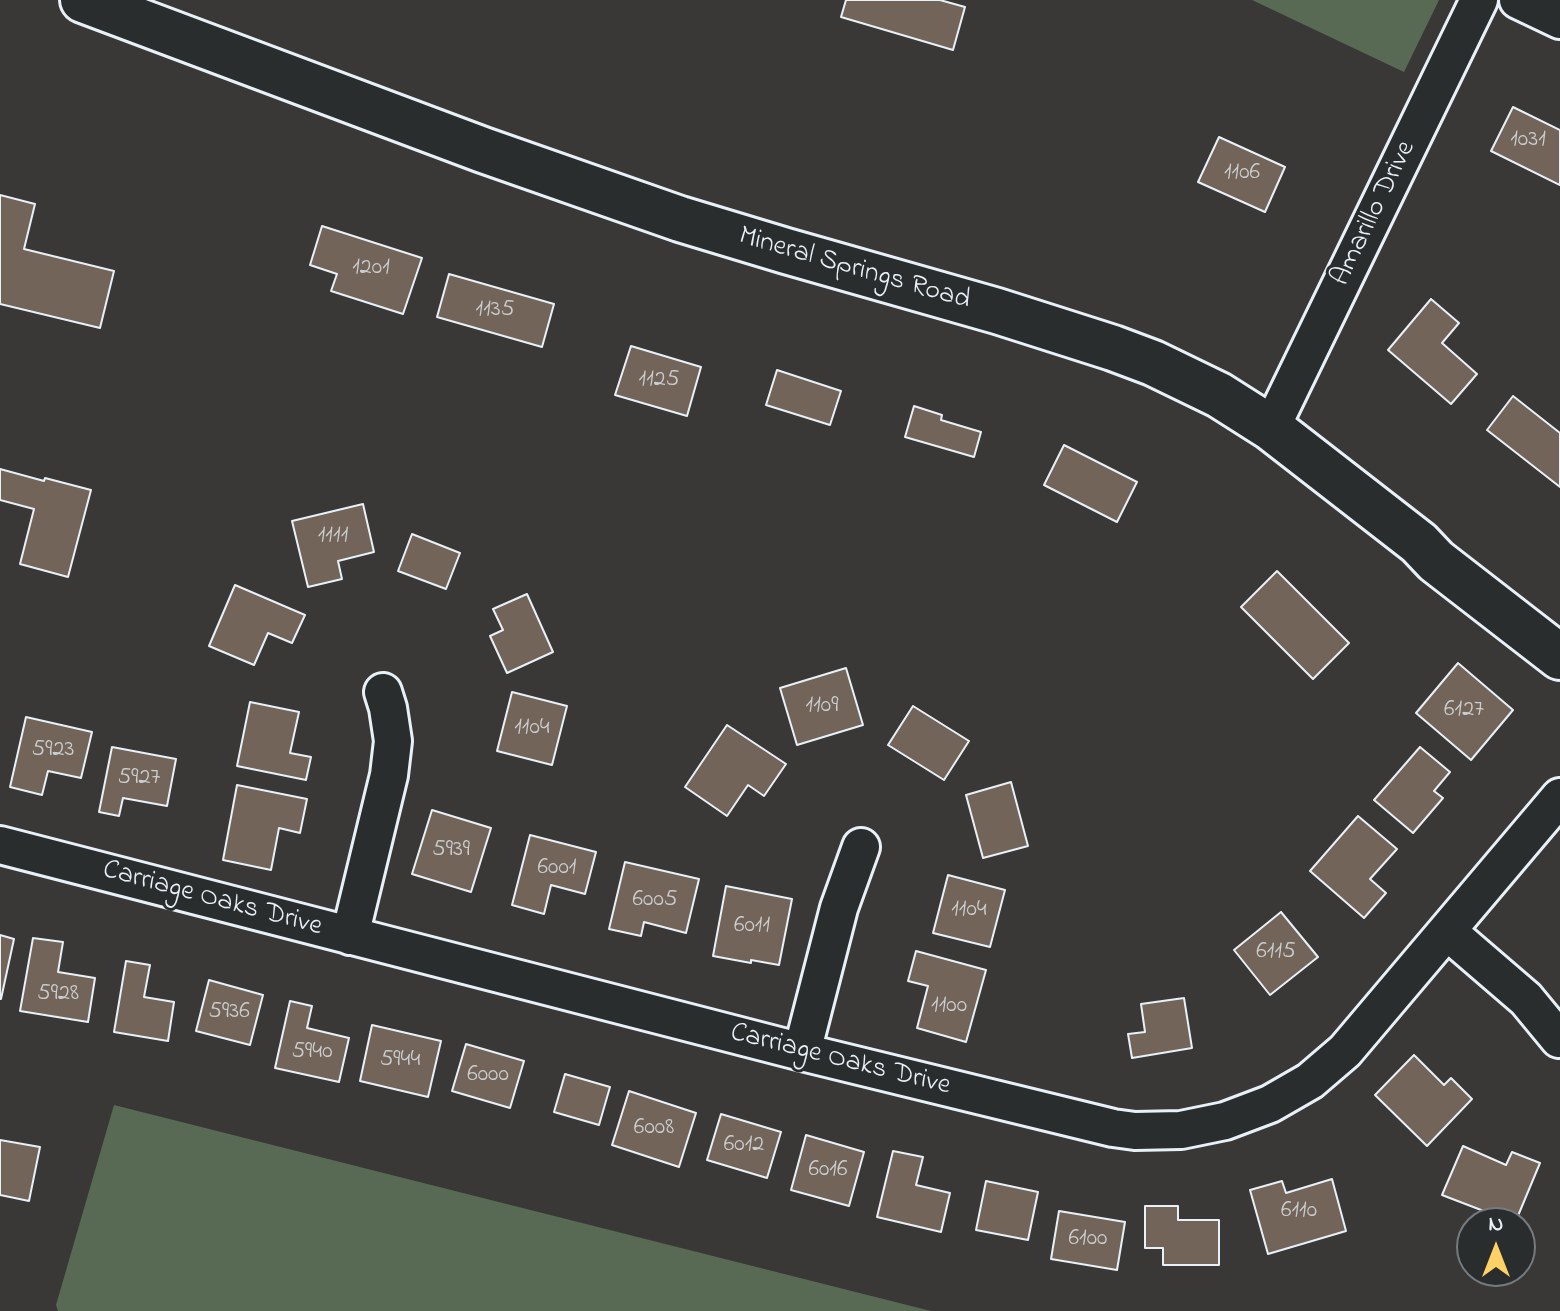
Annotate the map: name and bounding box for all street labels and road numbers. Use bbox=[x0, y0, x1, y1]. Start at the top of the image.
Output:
street label: Amarillo Drive bbox=[1325, 136, 1425, 292]
street label: Mineral Springs Road bbox=[734, 221, 974, 319]
street label: Carriage Oaks Drive bbox=[99, 855, 325, 945]
street label: Carriage Oaks Drive bbox=[726, 1017, 954, 1105]

